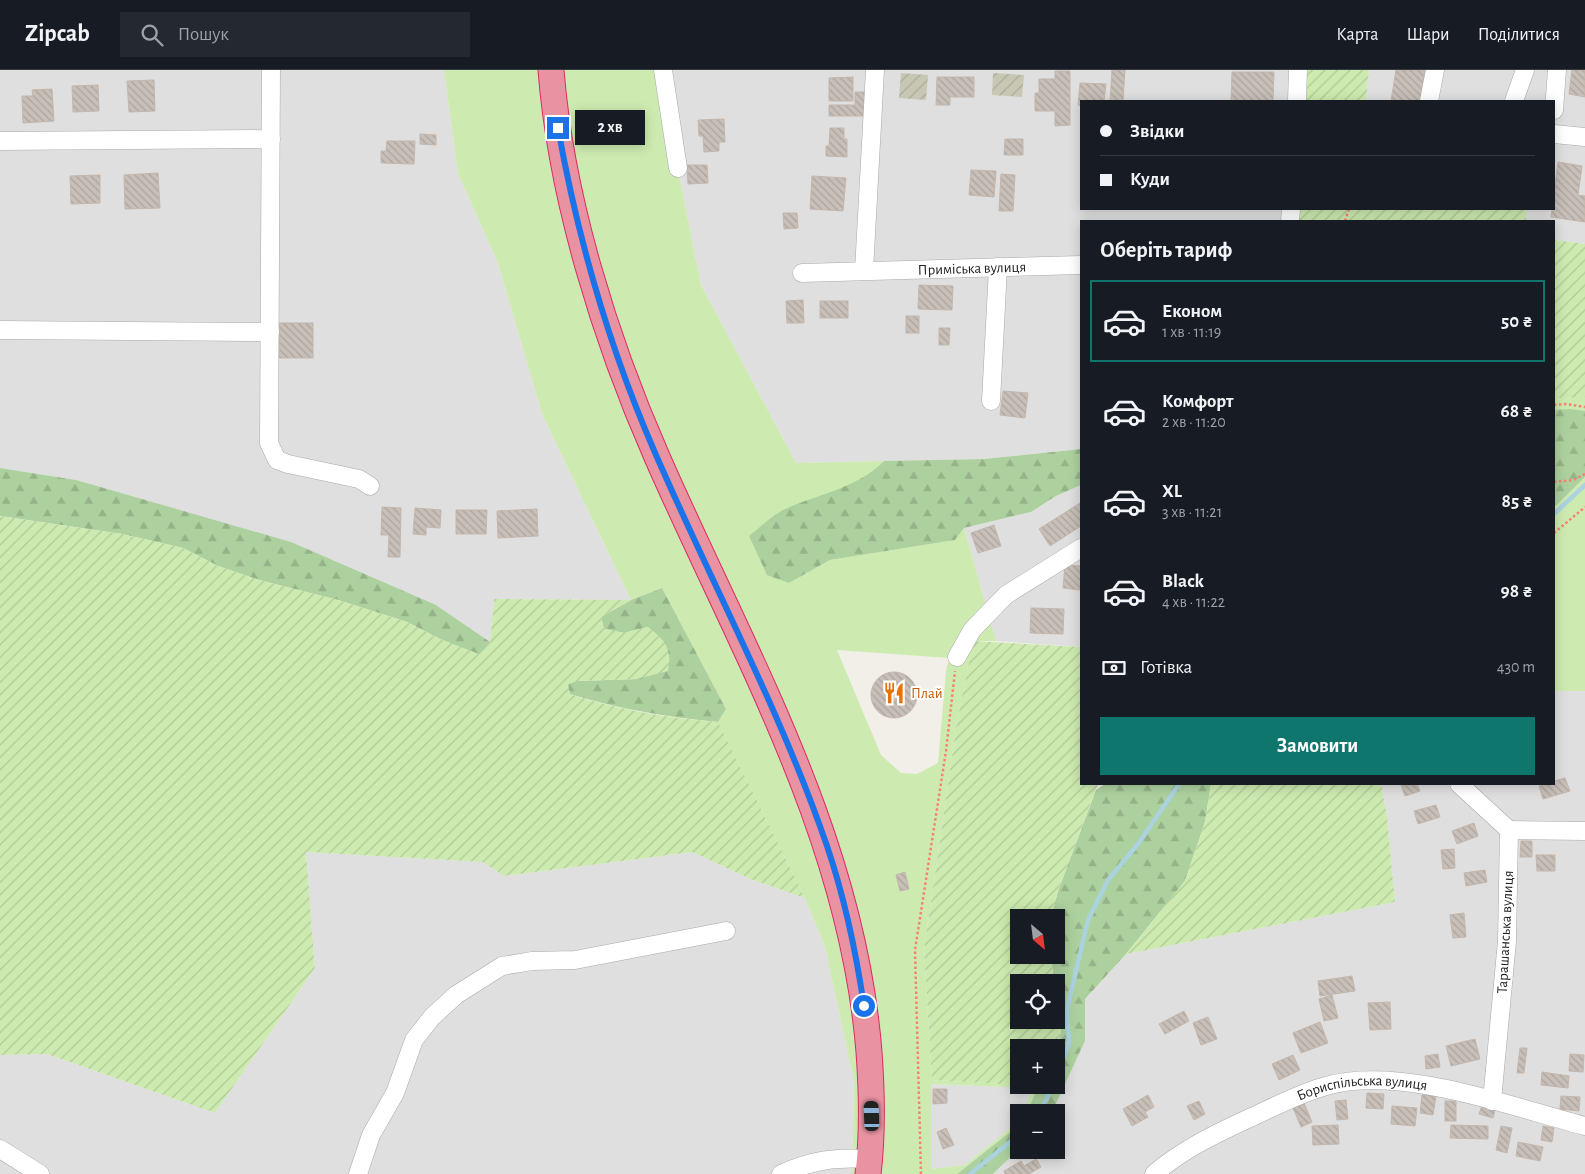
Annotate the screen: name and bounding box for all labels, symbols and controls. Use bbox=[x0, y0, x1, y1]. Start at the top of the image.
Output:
search box bbox=[120, 12, 470, 57]
icon: search bbox=[138, 21, 166, 49]
text: Zipcab bbox=[25, 22, 90, 46]
text: Пошук bbox=[178, 25, 229, 44]
text: Карта bbox=[1336, 26, 1378, 44]
text: Шари bbox=[1406, 26, 1450, 44]
text: Поділитися bbox=[1478, 26, 1560, 44]
callout: 2 хв bbox=[576, 110, 646, 146]
route end bbox=[547, 117, 569, 139]
text: 2 хв bbox=[597, 119, 623, 135]
text: Звідки bbox=[1130, 122, 1184, 141]
text: Куди bbox=[1130, 170, 1170, 189]
text: Оберіть тариф bbox=[1100, 239, 1232, 261]
street label: Приміська вулиця bbox=[917, 260, 1027, 278]
icon: car bbox=[1102, 299, 1147, 344]
text: Економ bbox=[1162, 302, 1222, 321]
text: 50 ₴ bbox=[1501, 312, 1533, 331]
text: 1 хв · 11:19 bbox=[1162, 324, 1221, 340]
icon: car bbox=[1102, 389, 1147, 434]
text: Комфорт bbox=[1162, 392, 1233, 411]
text: 68 ₴ bbox=[1501, 402, 1533, 421]
text: 2 хв · 11:20 bbox=[1162, 414, 1226, 430]
icon: car bbox=[1102, 479, 1147, 524]
text: XL bbox=[1162, 482, 1182, 501]
text: 85 ₴ bbox=[1502, 492, 1533, 511]
text: 3 хв · 11:21 bbox=[1162, 504, 1222, 520]
icon: car bbox=[1102, 569, 1147, 614]
text: Black bbox=[1162, 572, 1204, 591]
text: 98 ₴ bbox=[1501, 582, 1533, 601]
text: 4 хв · 11:22 bbox=[1162, 594, 1225, 610]
icon: cash bbox=[1100, 654, 1128, 682]
text: Готівка bbox=[1140, 658, 1192, 677]
text: 430 m bbox=[1497, 659, 1535, 675]
restaurant icon: Плай bbox=[881, 680, 907, 706]
place label: Плай bbox=[911, 686, 943, 701]
button: Замовити bbox=[1100, 717, 1535, 775]
street label: Тарашанська вулиця bbox=[1495, 870, 1516, 994]
north arrow bbox=[1010, 909, 1065, 964]
map controls bbox=[1010, 909, 1065, 1159]
button: locate bbox=[1010, 974, 1065, 1029]
route start bbox=[853, 995, 875, 1017]
button: + bbox=[1010, 1039, 1065, 1094]
street label: Бориспільська вулиця bbox=[1295, 1073, 1428, 1103]
car bbox=[863, 1101, 880, 1131]
button: − bbox=[1010, 1104, 1065, 1159]

